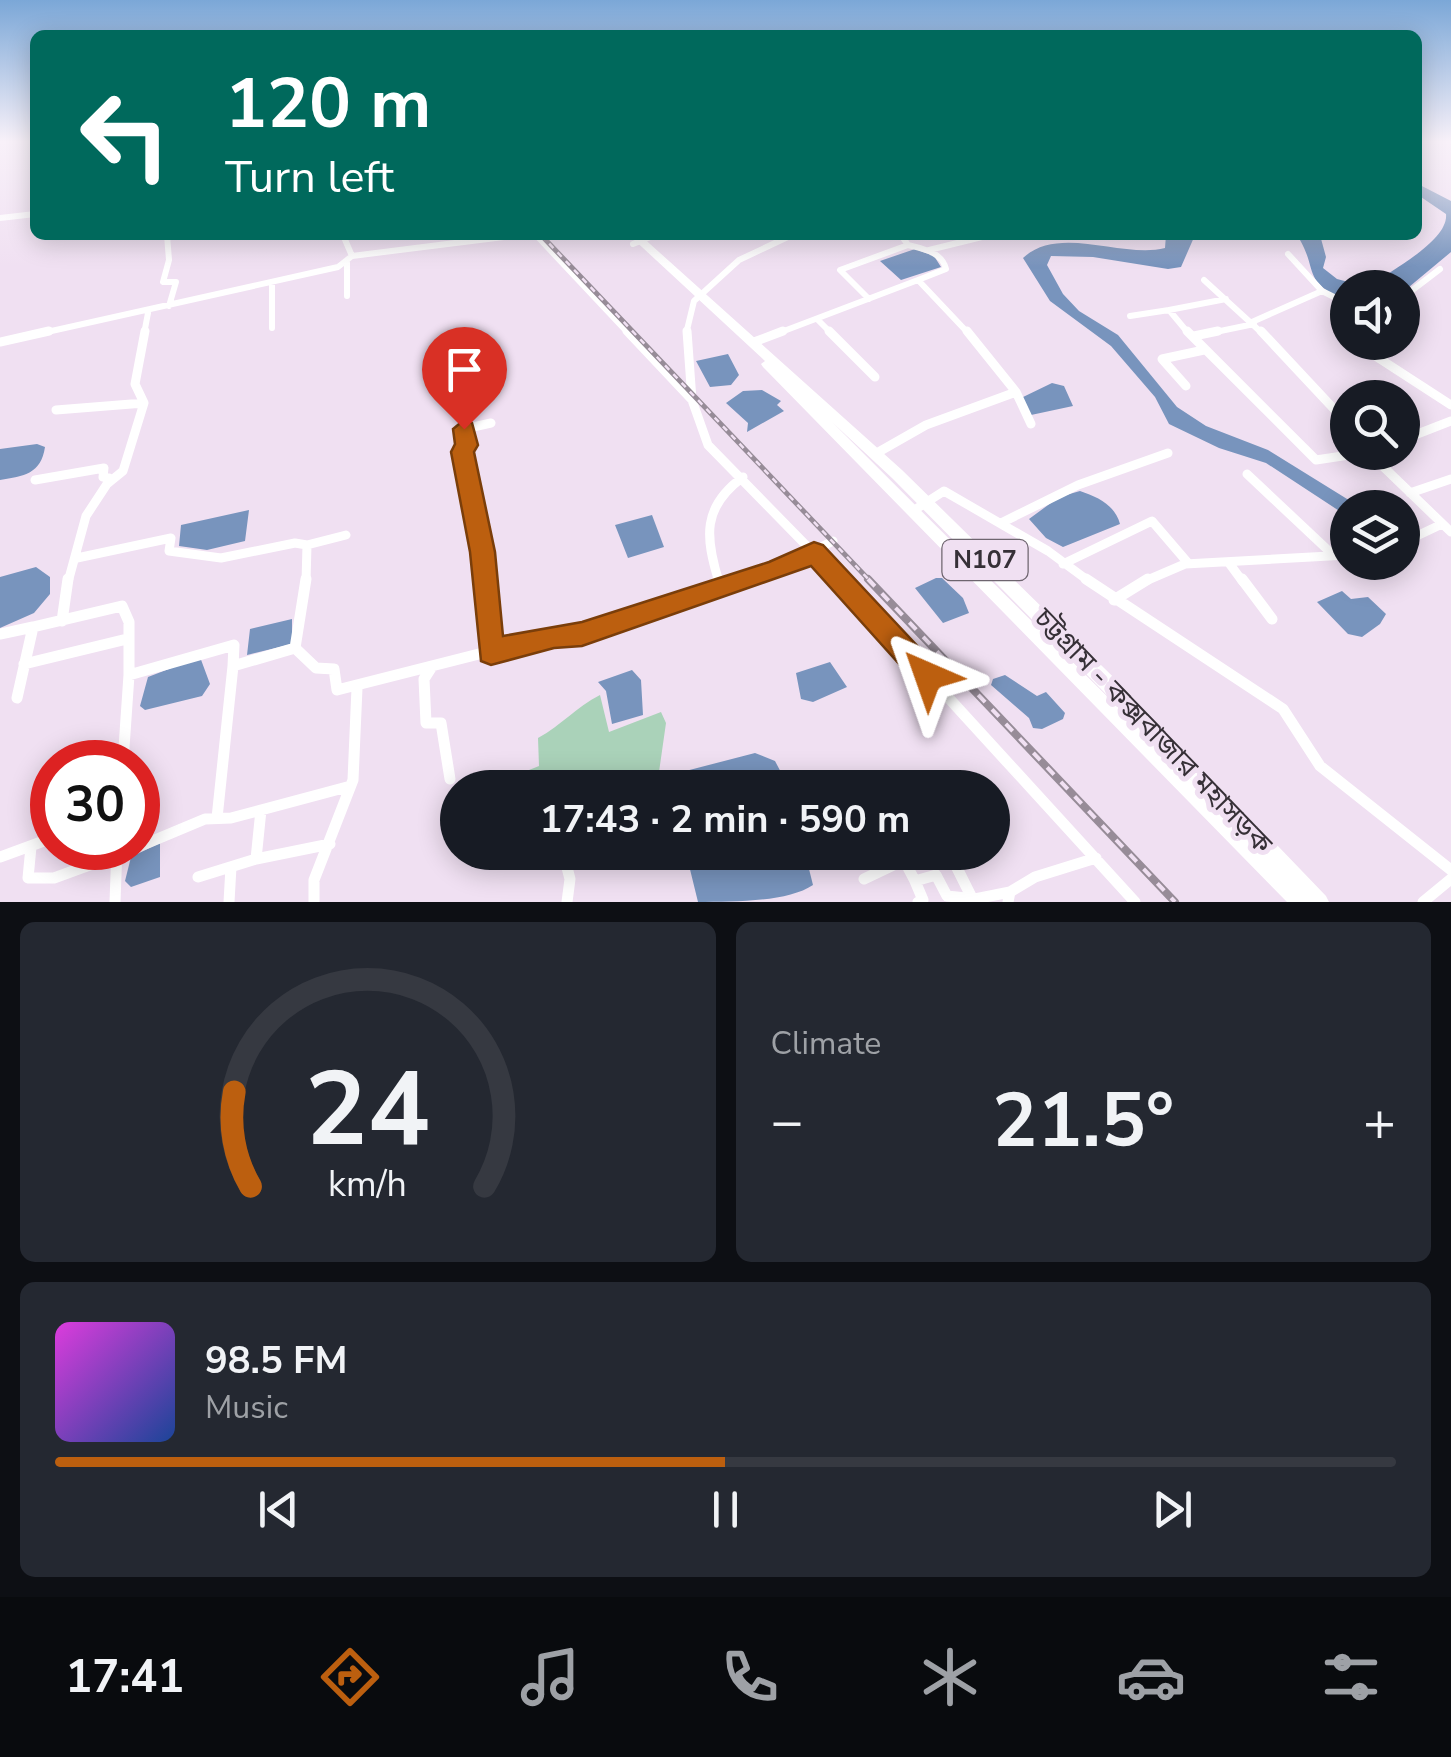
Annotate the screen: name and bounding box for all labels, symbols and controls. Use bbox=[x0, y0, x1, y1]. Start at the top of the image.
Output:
text: 120 m bbox=[225, 56, 431, 152]
icon: left bbox=[60, 70, 190, 200]
text: Turn left bbox=[225, 147, 394, 208]
map controls bbox=[1330, 270, 1420, 580]
button: sound bbox=[1330, 270, 1420, 360]
pin bbox=[422, 327, 507, 430]
icon: arrive bbox=[437, 342, 492, 397]
button: search bbox=[1330, 380, 1420, 470]
button: layers bbox=[1330, 490, 1420, 580]
road number: N107 bbox=[942, 540, 1028, 580]
street label: চট্টগ্রাম - কক্সবাজার মহাসড়ক bbox=[1025, 599, 1281, 862]
position arrow bbox=[876, 624, 980, 728]
speed limit sign: 30 bbox=[30, 740, 160, 870]
text: 17:43 · 2 min · 590 m bbox=[540, 794, 910, 845]
text: Climate bbox=[771, 1022, 881, 1065]
text: 24 bbox=[305, 1039, 430, 1181]
text: 21.5° bbox=[992, 1070, 1174, 1172]
text: − bbox=[771, 1084, 804, 1159]
text: + bbox=[1363, 1084, 1396, 1159]
text: km/h bbox=[328, 1160, 407, 1209]
text: 98.5 FM bbox=[205, 1335, 347, 1386]
text: Music bbox=[205, 1386, 288, 1429]
icon: previous bbox=[251, 1482, 306, 1537]
icon: pause bbox=[698, 1482, 753, 1537]
icon: next bbox=[1145, 1482, 1200, 1537]
icon: directions bbox=[315, 1642, 385, 1712]
icon: music bbox=[515, 1642, 585, 1712]
icon: phone bbox=[715, 1642, 785, 1712]
icon: climate bbox=[915, 1642, 985, 1712]
icon: car bbox=[1116, 1642, 1186, 1712]
icon: filters bbox=[1316, 1642, 1386, 1712]
text: 17:41 bbox=[65, 1647, 184, 1708]

